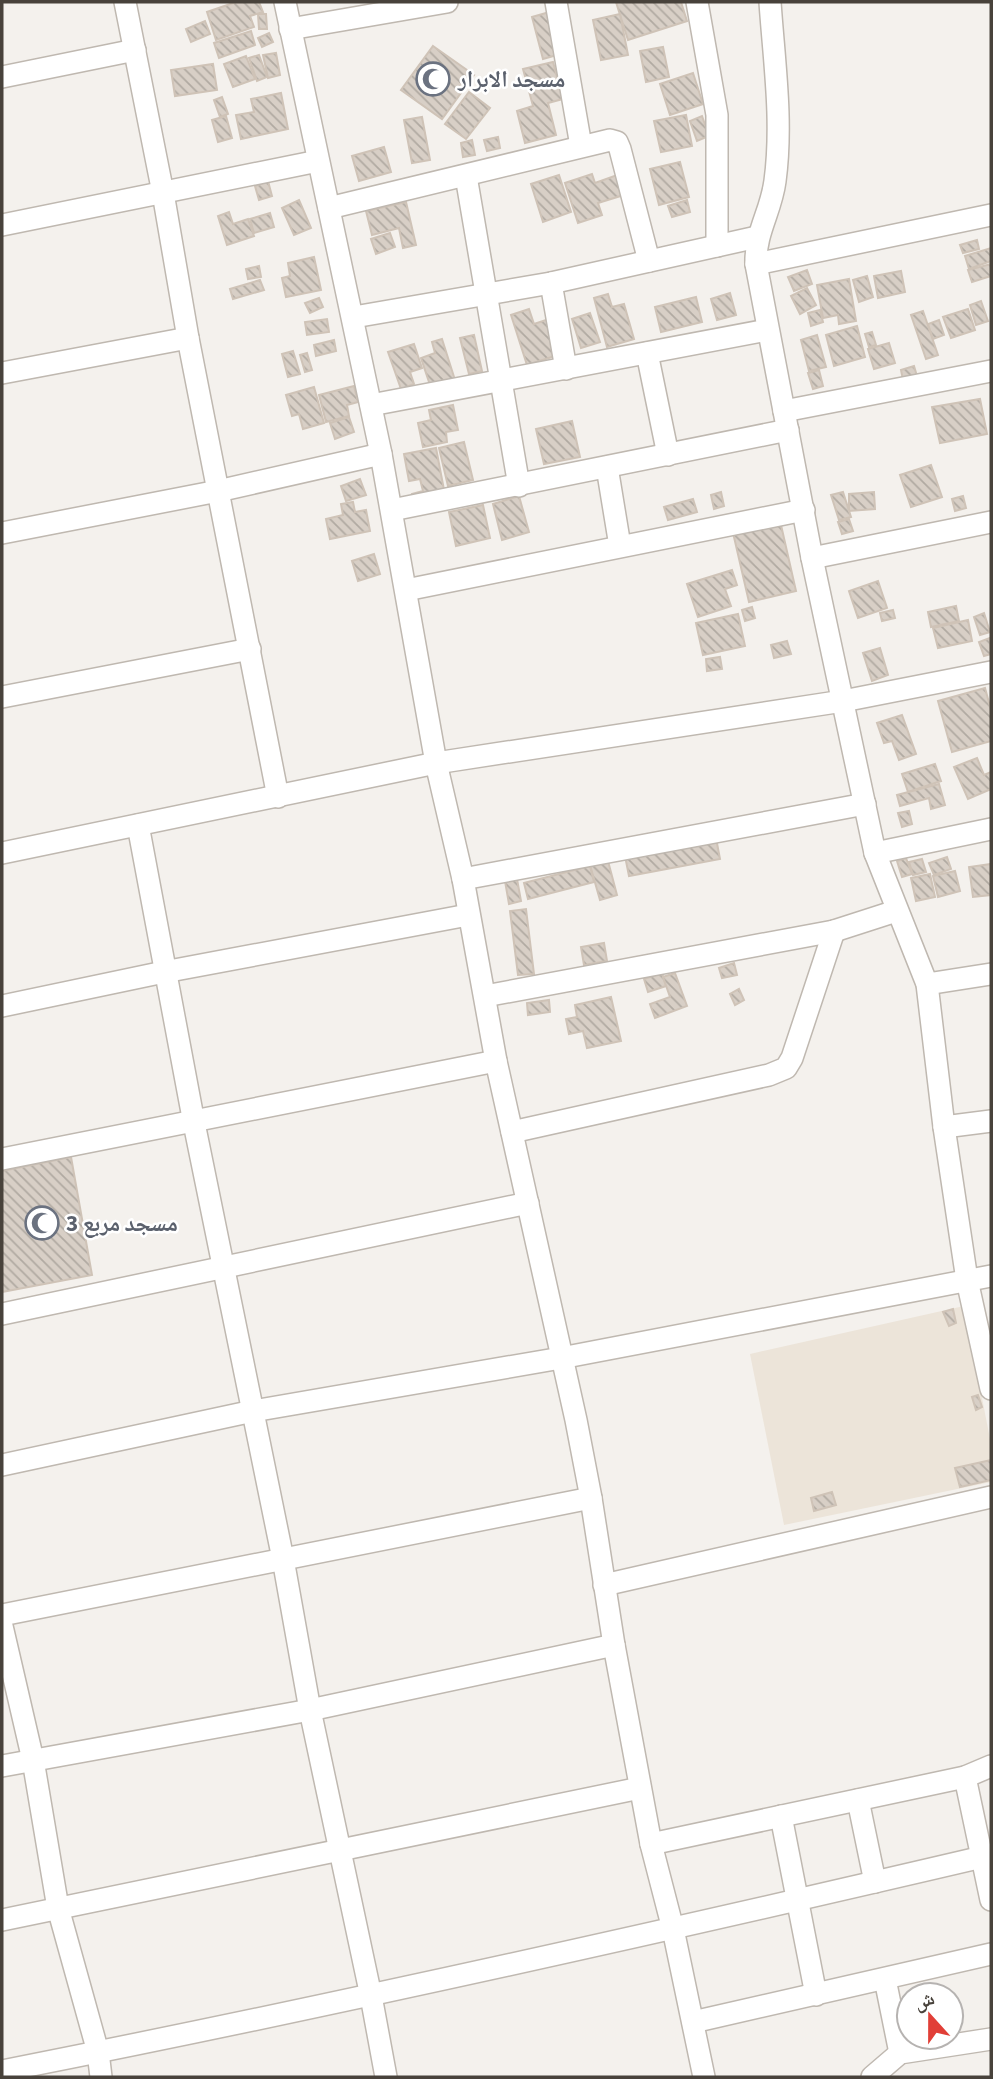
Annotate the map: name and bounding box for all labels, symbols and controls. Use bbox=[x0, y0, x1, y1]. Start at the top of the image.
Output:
mosque icon: مسجد الابرار bbox=[414, 60, 452, 98]
place label: مسجد الابرار bbox=[457, 63, 565, 96]
mosque icon: مسجد مربع 3 bbox=[23, 1204, 61, 1242]
place label: مسجد مربع 3 bbox=[66, 1207, 178, 1240]
north arrow bbox=[895, 1981, 965, 2051]
text: ش bbox=[910, 1985, 939, 2018]

